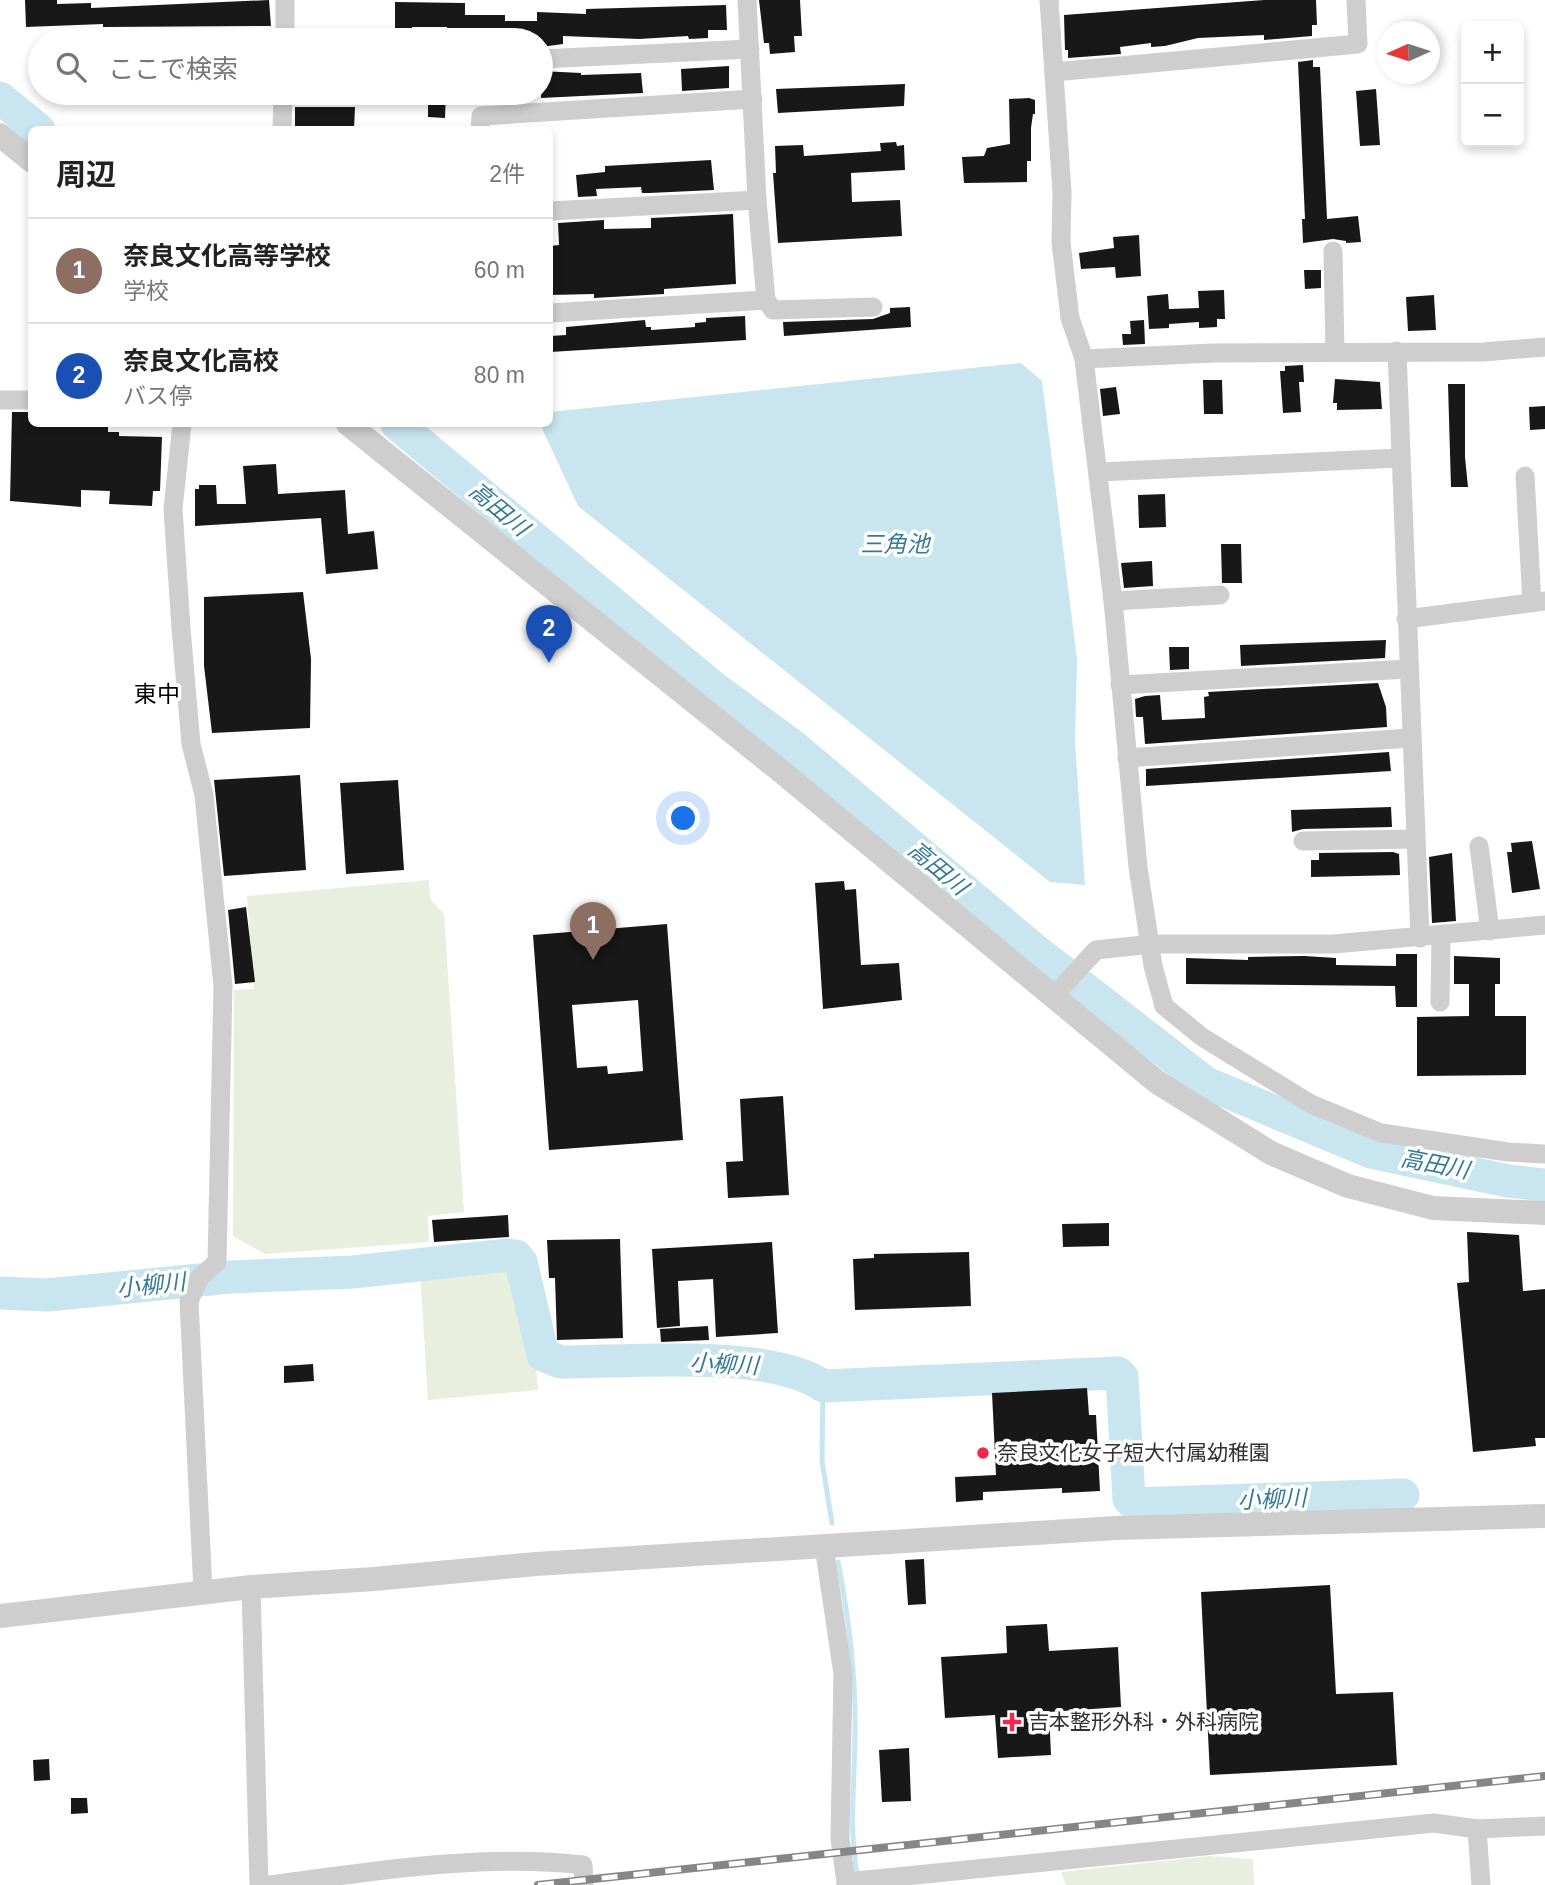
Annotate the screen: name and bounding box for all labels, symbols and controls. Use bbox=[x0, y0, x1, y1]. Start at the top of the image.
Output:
north arrow bbox=[1377, 21, 1440, 84]
map controls bbox=[1461, 21, 1524, 147]
button: + bbox=[1461, 21, 1524, 84]
search box bbox=[28, 28, 553, 105]
icon: search bbox=[52, 48, 90, 86]
text: ここで検索 bbox=[108, 54, 238, 84]
button: − bbox=[1461, 84, 1524, 147]
text: 周辺 bbox=[56, 158, 116, 191]
text: 2件 bbox=[489, 161, 525, 187]
text: 奈良文化高等学校 bbox=[123, 241, 331, 271]
text: 1 bbox=[73, 257, 85, 283]
text: 60 m bbox=[474, 257, 525, 283]
text: 学校 bbox=[123, 278, 169, 304]
text: 奈良文化高校 bbox=[123, 346, 279, 376]
text: 2 bbox=[73, 362, 85, 388]
text: 80 m bbox=[474, 362, 525, 388]
text: バス停 bbox=[123, 383, 192, 409]
water label: 高田川 bbox=[464, 477, 536, 543]
water label: 三角池 bbox=[861, 531, 932, 557]
pin: 2 bbox=[526, 605, 572, 663]
district label: 東中 bbox=[134, 681, 180, 707]
your location bbox=[666, 801, 700, 835]
water label: 高田川 bbox=[903, 836, 975, 902]
pin: 1 bbox=[570, 902, 616, 960]
water label: 高田川 bbox=[1399, 1145, 1474, 1184]
water label: 小柳川 bbox=[115, 1268, 190, 1302]
water label: 小柳川 bbox=[689, 1349, 762, 1379]
place label: 奈良文化女子短大付属幼稚園 bbox=[997, 1441, 1270, 1464]
marker: 奈良文化女子短大付属幼稚園 bbox=[975, 1445, 991, 1461]
water label: 小柳川 bbox=[1237, 1485, 1310, 1513]
place label: 吉本整形外科・外科病院 bbox=[1028, 1710, 1259, 1733]
marker: 吉本整形外科・外科病院 bbox=[1002, 1712, 1022, 1732]

